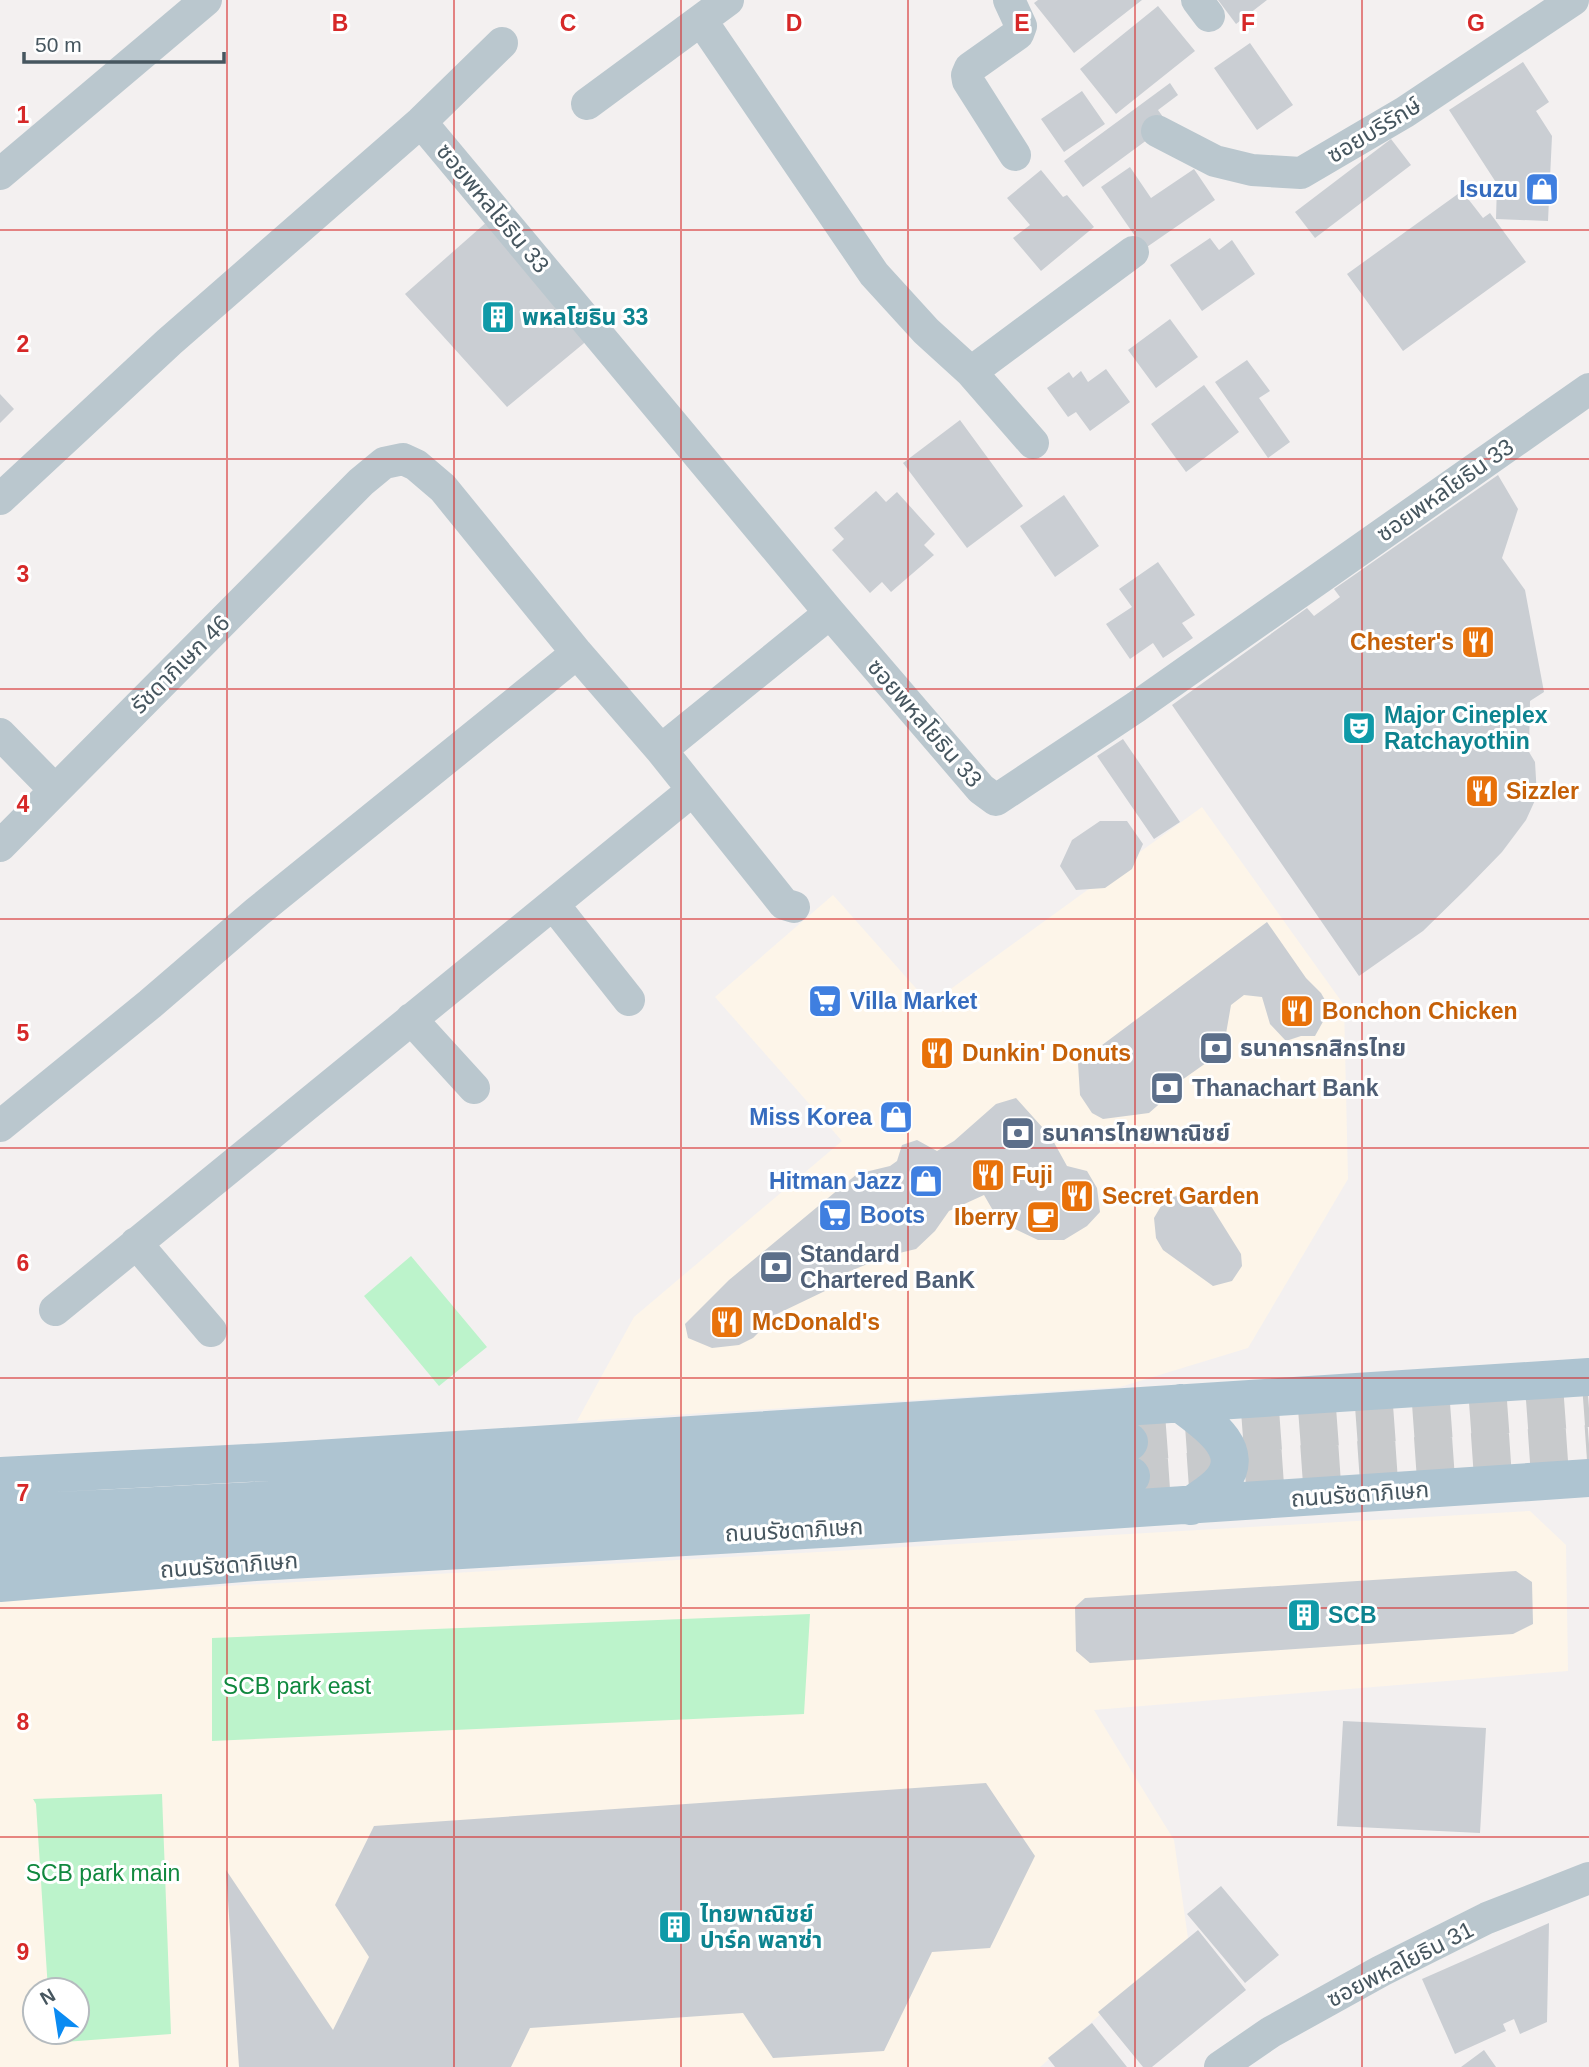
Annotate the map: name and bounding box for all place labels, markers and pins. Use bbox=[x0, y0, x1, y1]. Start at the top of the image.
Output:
shop icon: Isuzu bbox=[1523, 170, 1561, 208]
place label: Isuzu bbox=[1459, 176, 1518, 202]
building icon: พหลโยธิน 33 bbox=[479, 298, 517, 336]
place label: พหลโยธิน 33 bbox=[522, 304, 648, 330]
restaurant icon: Chester's bbox=[1459, 623, 1497, 661]
place label: Chester's bbox=[1350, 629, 1454, 655]
place label: Major Cineplex Ratchayothin bbox=[1384, 702, 1548, 754]
theatre icon: Major Cineplex Ratchayothin bbox=[1340, 709, 1378, 747]
restaurant icon: Sizzler bbox=[1463, 772, 1501, 810]
place label: Sizzler bbox=[1506, 778, 1579, 804]
supermarket icon: Villa Market bbox=[806, 982, 844, 1020]
place label: Villa Market bbox=[850, 988, 978, 1014]
restaurant icon: Bonchon Chicken bbox=[1278, 992, 1316, 1030]
place label: Bonchon Chicken bbox=[1322, 998, 1518, 1024]
bank icon: ธนาคารกสิกรไทย bbox=[1197, 1029, 1235, 1067]
restaurant icon: Dunkin' Donuts bbox=[918, 1034, 956, 1072]
place label: ธนาคารกสิกรไทย bbox=[1240, 1035, 1406, 1061]
place label: Dunkin' Donuts bbox=[962, 1040, 1131, 1066]
bank icon: Thanachart Bank bbox=[1148, 1069, 1186, 1107]
place label: Thanachart Bank bbox=[1192, 1075, 1379, 1101]
shop icon: Miss Korea bbox=[877, 1098, 915, 1136]
place label: Miss Korea bbox=[749, 1104, 872, 1130]
bank icon: ธนาคารไทยพาณิชย์ bbox=[999, 1114, 1037, 1152]
place label: ธนาคารไทยพาณิชย์ bbox=[1042, 1120, 1230, 1146]
restaurant icon: Fuji bbox=[969, 1156, 1007, 1194]
shop icon: Hitman Jazz bbox=[907, 1162, 945, 1200]
place label: Fuji bbox=[1012, 1162, 1053, 1188]
place label: Hitman Jazz bbox=[769, 1168, 902, 1194]
restaurant icon: Secret Garden bbox=[1058, 1177, 1096, 1215]
place label: Secret Garden bbox=[1102, 1183, 1259, 1209]
supermarket icon: Boots bbox=[816, 1196, 854, 1234]
cafe icon: Iberry bbox=[1024, 1198, 1062, 1236]
place label: Boots bbox=[860, 1202, 925, 1228]
place label: Iberry bbox=[954, 1204, 1018, 1230]
place label: Standard Chartered BanK bbox=[800, 1241, 975, 1293]
bank icon: Standard Chartered BanK bbox=[757, 1248, 795, 1286]
restaurant icon: McDonald's bbox=[708, 1303, 746, 1341]
place label: McDonald's bbox=[752, 1309, 880, 1335]
building icon: SCB bbox=[1285, 1596, 1323, 1634]
place label: SCB bbox=[1328, 1602, 1377, 1628]
place label: ไทยพาณิชย์ ปาร์ค พลาซ่า bbox=[700, 1901, 822, 1953]
building icon: ไทยพาณิชย์ ปาร์ค พลาซ่า bbox=[656, 1908, 694, 1946]

